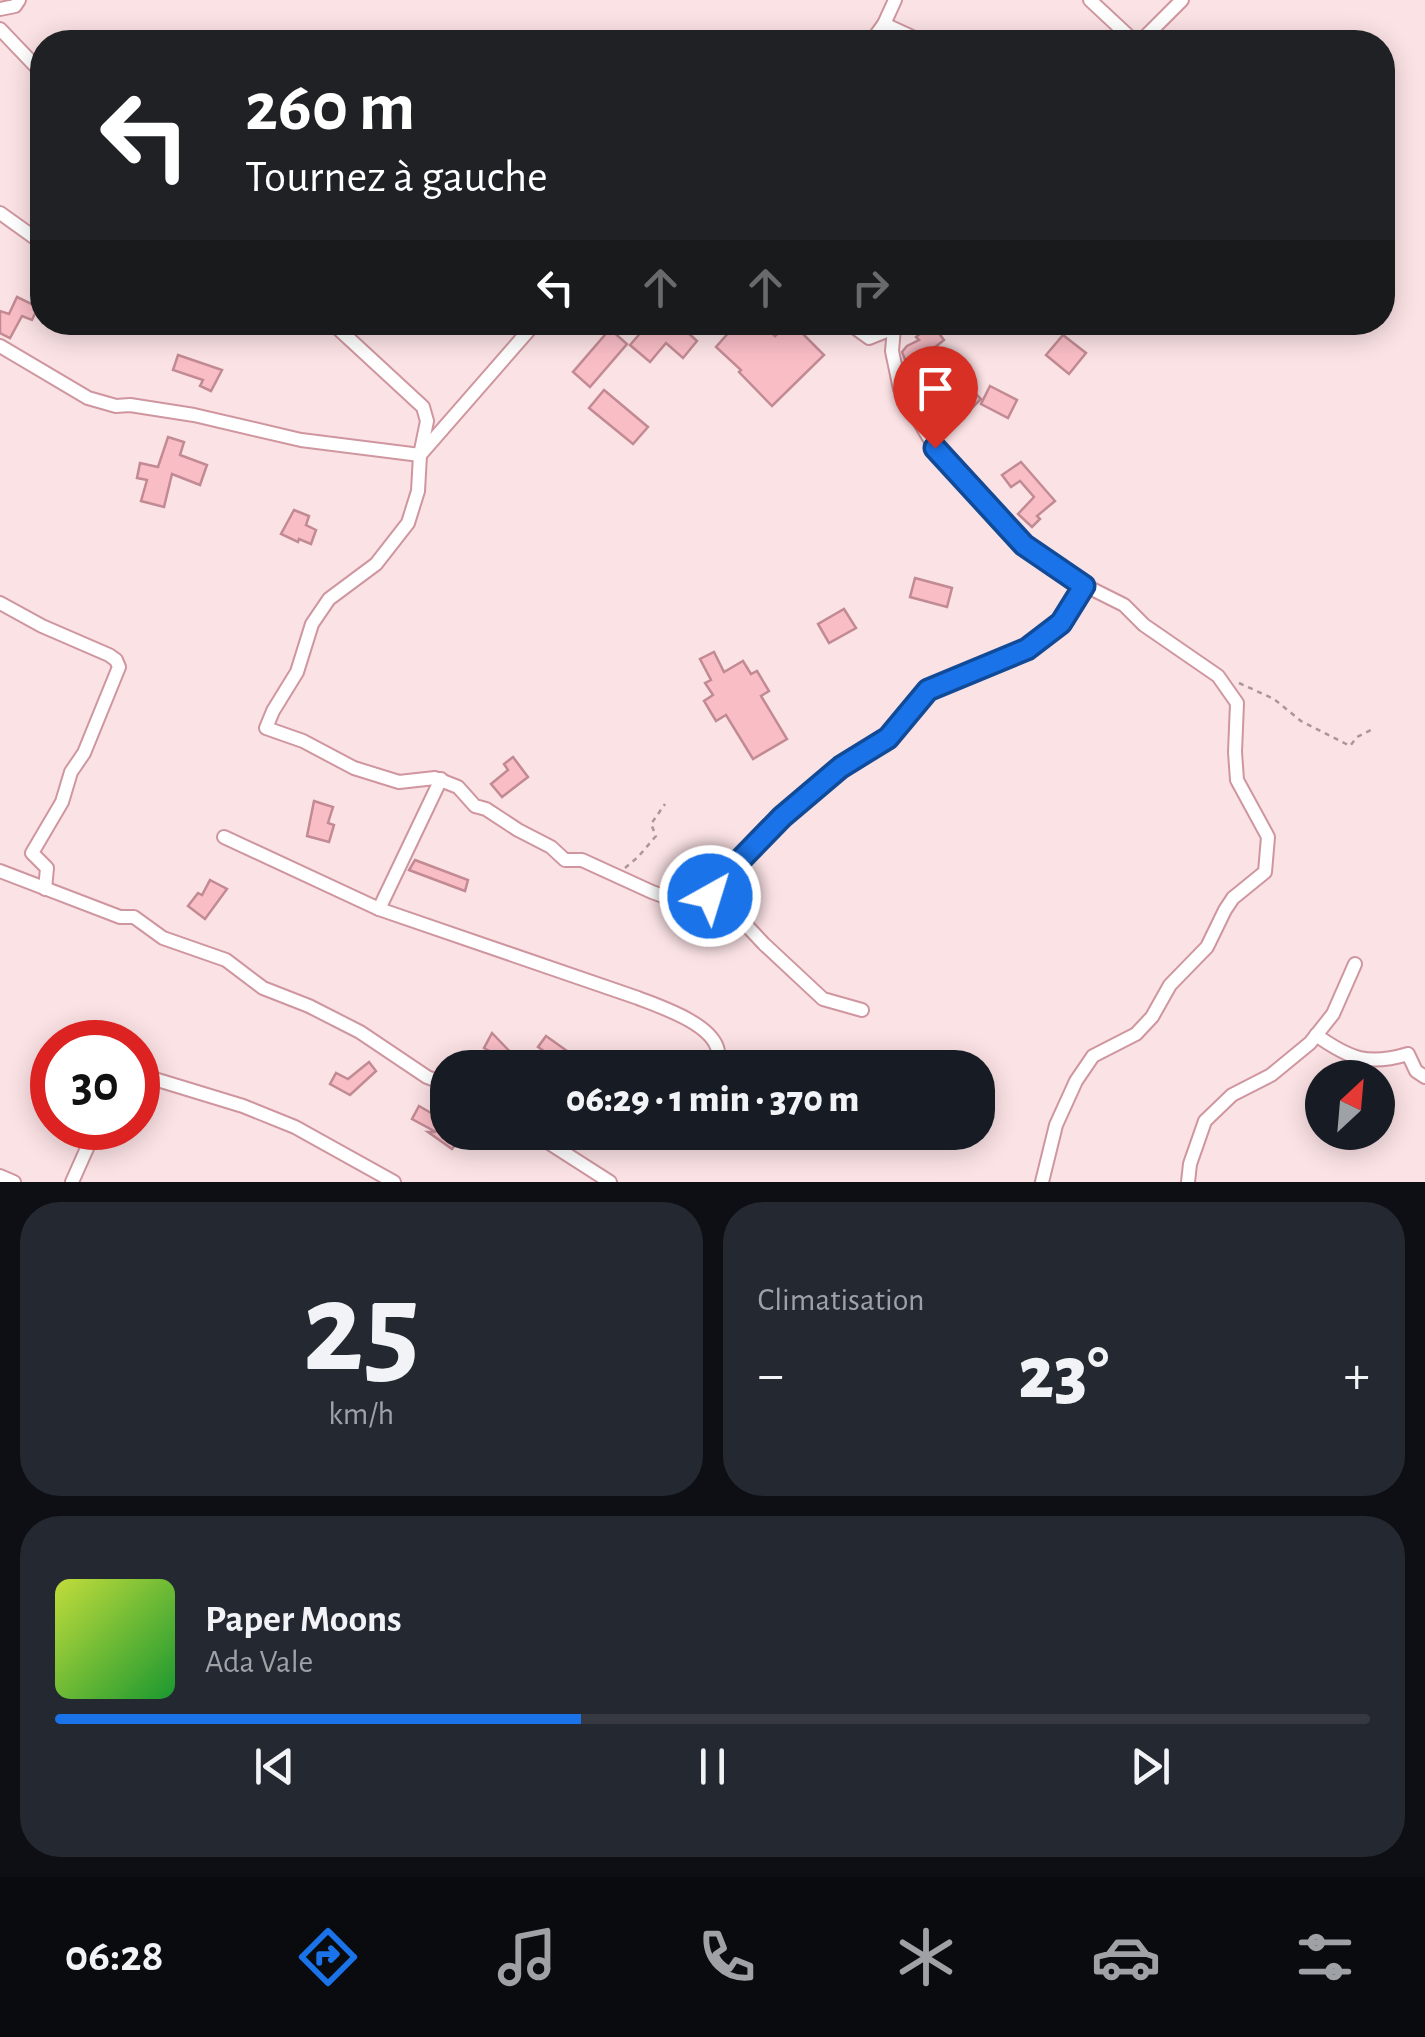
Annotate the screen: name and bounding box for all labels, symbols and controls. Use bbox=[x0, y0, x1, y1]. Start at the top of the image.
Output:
icon: left bbox=[80, 70, 210, 200]
text: 260 m bbox=[245, 73, 415, 143]
text: Tournez à gauche bbox=[245, 155, 548, 200]
icon: left bbox=[528, 260, 583, 315]
icon: ahead bbox=[633, 260, 688, 315]
icon: ahead bbox=[738, 260, 793, 315]
icon: right bbox=[843, 260, 898, 315]
pin bbox=[893, 346, 978, 449]
icon: arrive bbox=[908, 361, 963, 416]
position arrow bbox=[658, 844, 762, 948]
speed limit sign: 30 bbox=[30, 1020, 160, 1150]
north arrow bbox=[1305, 1060, 1395, 1150]
map controls bbox=[1305, 1060, 1395, 1150]
text: 06:29 · 1 min · 370 m bbox=[566, 1081, 859, 1119]
text: 25 bbox=[303, 1265, 420, 1395]
text: Climatisation bbox=[758, 1284, 925, 1316]
text: 23° bbox=[1018, 1337, 1109, 1412]
text: − bbox=[758, 1348, 784, 1403]
text: + bbox=[1344, 1348, 1370, 1403]
text: km/h bbox=[328, 1398, 394, 1430]
text: Paper Moons bbox=[205, 1601, 402, 1639]
text: Ada Vale bbox=[205, 1646, 313, 1678]
icon: previous bbox=[247, 1739, 302, 1794]
icon: pause bbox=[685, 1739, 740, 1794]
icon: next bbox=[1123, 1739, 1178, 1794]
icon: directions bbox=[293, 1922, 363, 1992]
icon: music bbox=[492, 1922, 562, 1992]
icon: phone bbox=[692, 1922, 762, 1992]
icon: climate bbox=[891, 1922, 961, 1992]
icon: car bbox=[1091, 1922, 1161, 1992]
icon: filters bbox=[1290, 1922, 1360, 1992]
text: 06:28 bbox=[65, 1934, 164, 1979]

